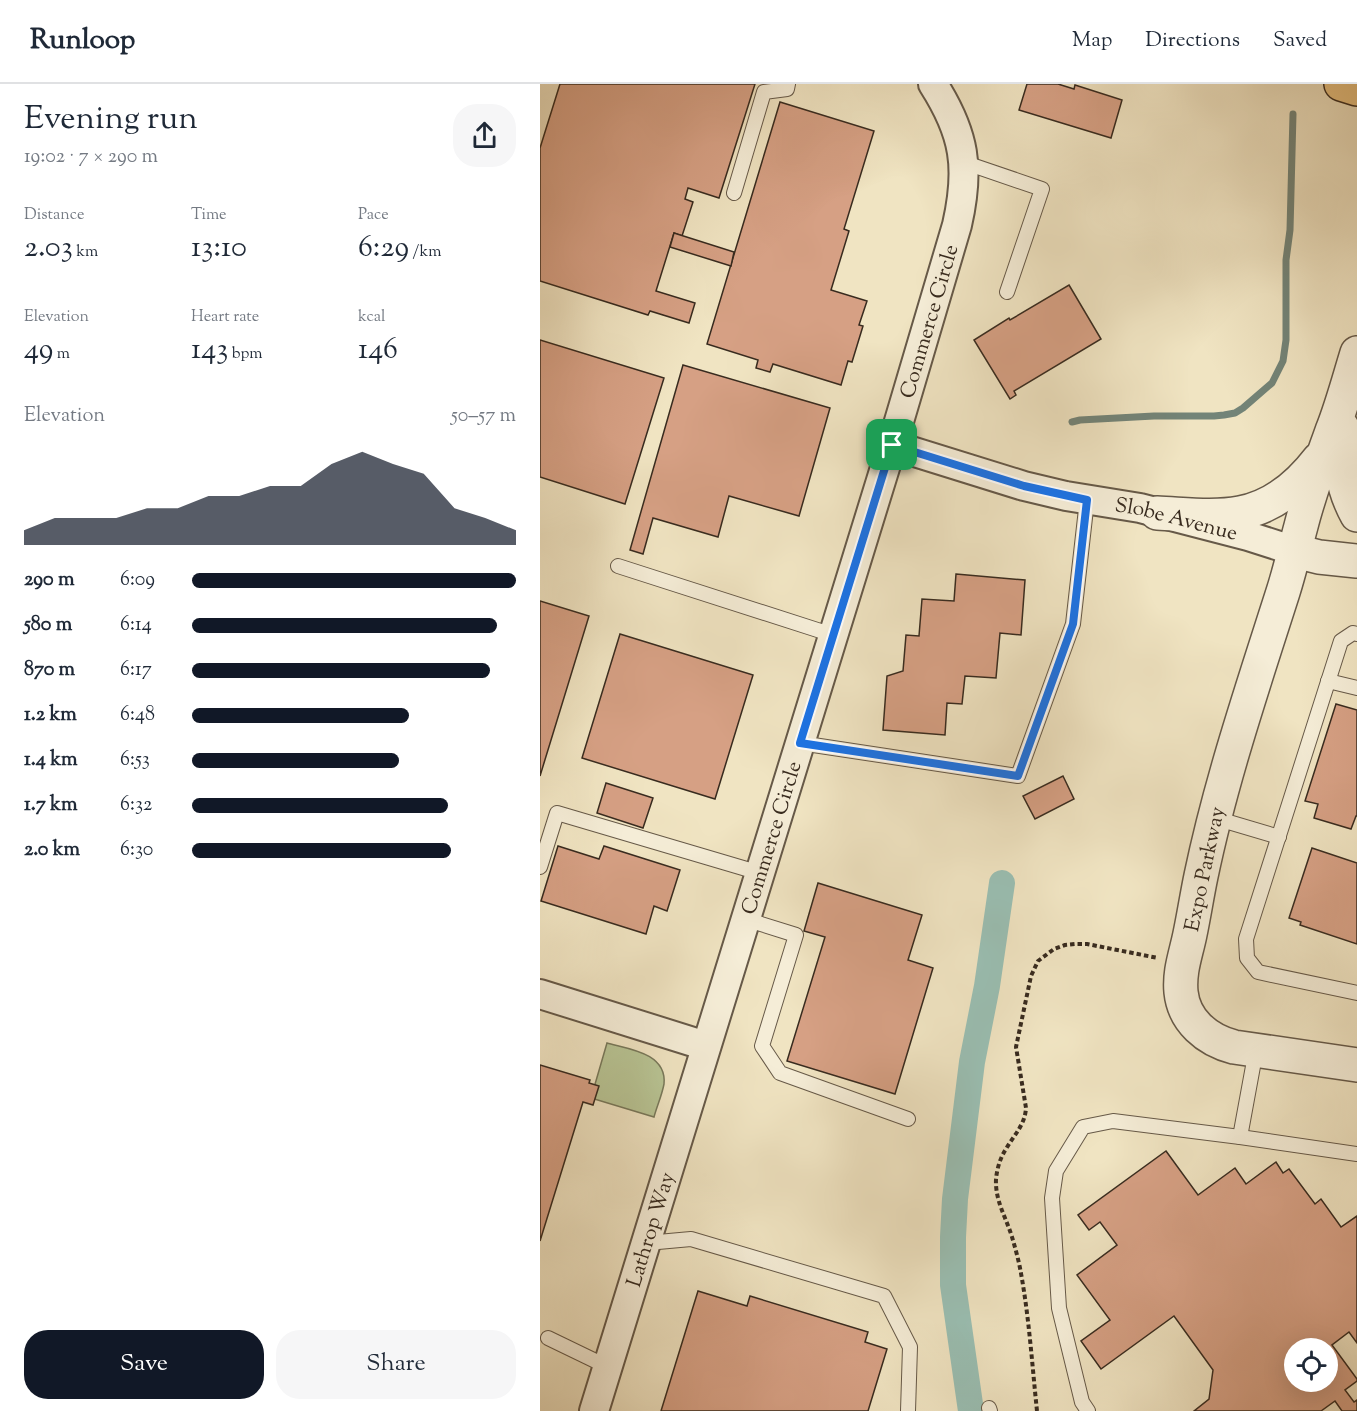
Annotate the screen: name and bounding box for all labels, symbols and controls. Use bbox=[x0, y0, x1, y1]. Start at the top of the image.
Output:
text: Runloop bbox=[30, 21, 135, 61]
text: Map bbox=[1072, 26, 1112, 56]
text: Directions bbox=[1145, 26, 1240, 56]
text: Saved bbox=[1273, 26, 1327, 56]
text: Evening run bbox=[24, 96, 198, 144]
button: share bbox=[453, 104, 516, 167]
text: 19:02 · 7 × 290 m bbox=[24, 143, 158, 172]
text: Distance bbox=[24, 204, 84, 227]
text: Time bbox=[191, 204, 227, 227]
text: Pace bbox=[358, 204, 389, 227]
text: 2.03 bbox=[24, 227, 73, 270]
text: 13:10 bbox=[191, 227, 247, 270]
text: 6:29 bbox=[358, 227, 409, 270]
text: km bbox=[73, 241, 98, 264]
text: /km bbox=[409, 241, 441, 264]
street label: Commerce Circle bbox=[894, 241, 967, 402]
text: Elevation bbox=[24, 306, 89, 329]
text: Heart rate bbox=[191, 306, 259, 329]
text: kcal bbox=[358, 306, 386, 329]
text: 49 bbox=[24, 329, 53, 372]
text: 143 bbox=[191, 329, 228, 372]
text: 146 bbox=[358, 329, 398, 372]
text: m bbox=[53, 343, 70, 366]
text: bpm bbox=[228, 343, 263, 366]
text: Elevation bbox=[24, 402, 105, 431]
text: 50–57 m bbox=[451, 402, 516, 431]
pin bbox=[866, 419, 917, 470]
icon: arrive bbox=[875, 428, 908, 461]
street label: Slobe Avenue bbox=[1113, 491, 1240, 550]
text: 290 m bbox=[24, 566, 74, 595]
text: 6:09 bbox=[120, 566, 155, 595]
text: 580 m bbox=[24, 611, 72, 640]
text: 6:14 bbox=[120, 611, 152, 640]
text: 870 m bbox=[24, 656, 75, 685]
text: 6:17 bbox=[120, 656, 152, 685]
text: 1.2 km bbox=[24, 701, 77, 730]
text: 6:48 bbox=[120, 701, 155, 730]
text: 1.4 km bbox=[24, 746, 78, 775]
text: 6:53 bbox=[120, 746, 150, 775]
street label: Commerce Circle bbox=[735, 758, 811, 919]
text: 1.7 km bbox=[24, 791, 78, 820]
text: 6:32 bbox=[120, 791, 152, 820]
street label: Expo Parkway bbox=[1178, 804, 1234, 935]
text: 2.0 km bbox=[24, 836, 80, 865]
text: 6:30 bbox=[120, 836, 153, 865]
street label: Lathrop Way bbox=[620, 1168, 684, 1291]
button: Save bbox=[24, 1330, 264, 1399]
button: Share bbox=[276, 1330, 516, 1399]
map controls bbox=[1284, 1338, 1338, 1392]
button: locate bbox=[1284, 1338, 1338, 1392]

